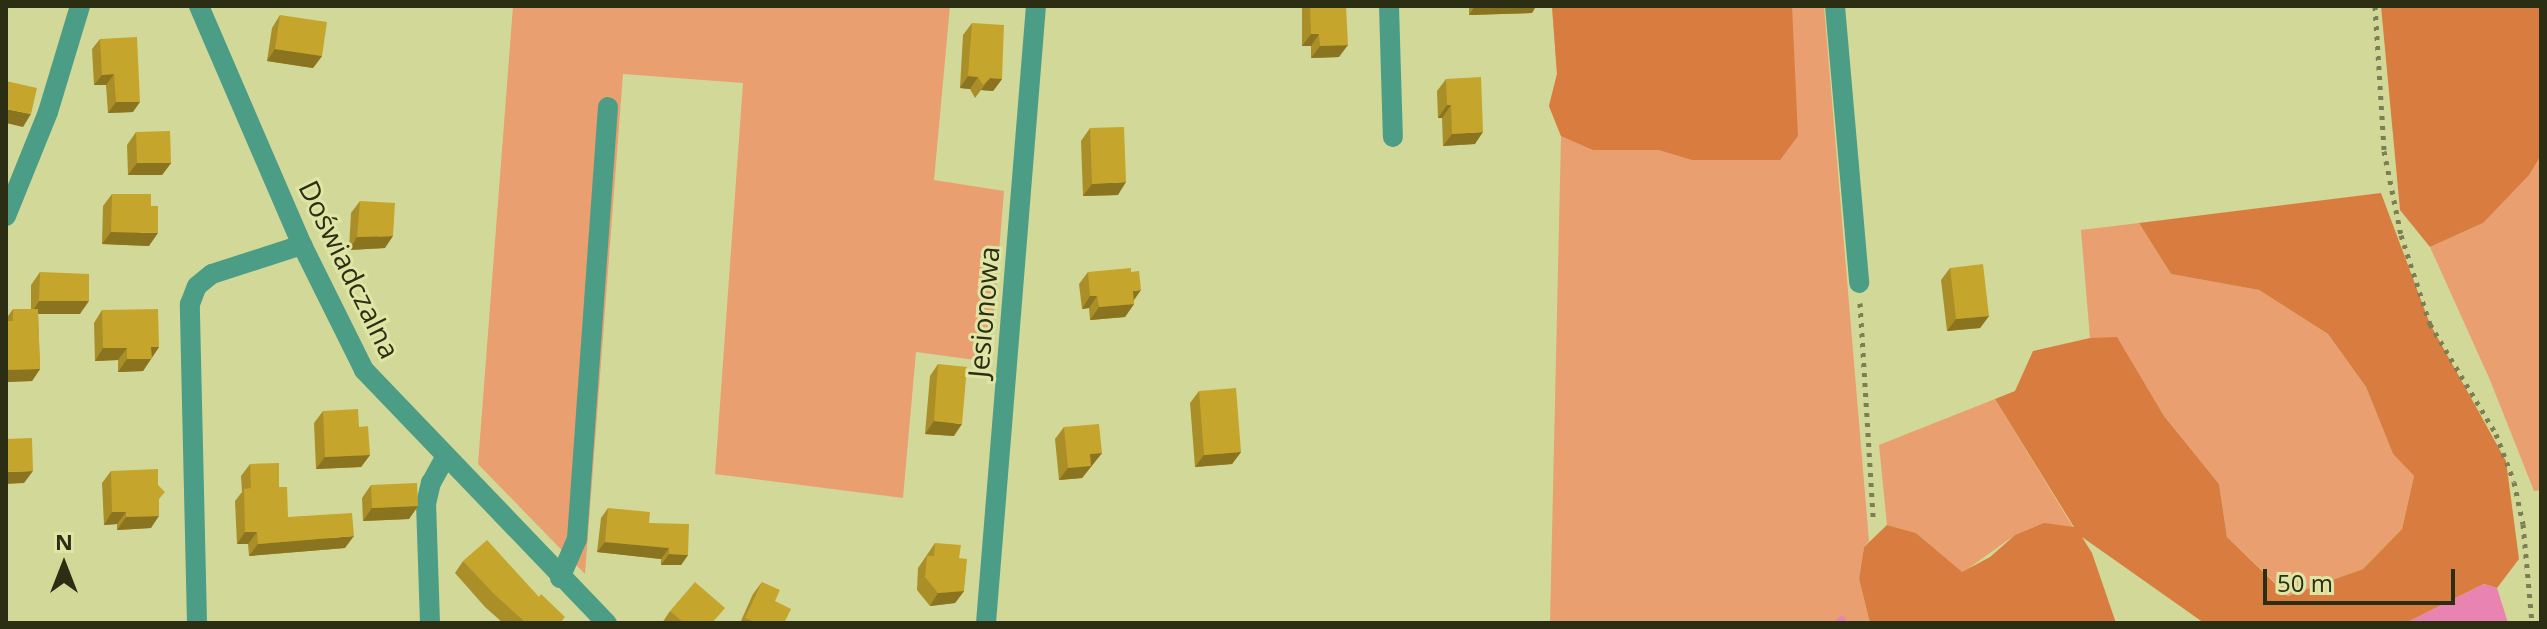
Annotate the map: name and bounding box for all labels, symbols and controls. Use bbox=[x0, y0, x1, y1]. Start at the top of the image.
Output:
street label: Doświadczalna bbox=[292, 175, 408, 363]
street label: Jesionowa bbox=[961, 245, 1005, 379]
north arrow bbox=[24, 525, 104, 605]
text: N bbox=[55, 526, 73, 556]
scale bar bbox=[2267, 553, 2459, 603]
text: 50 m bbox=[2277, 566, 2333, 599]

